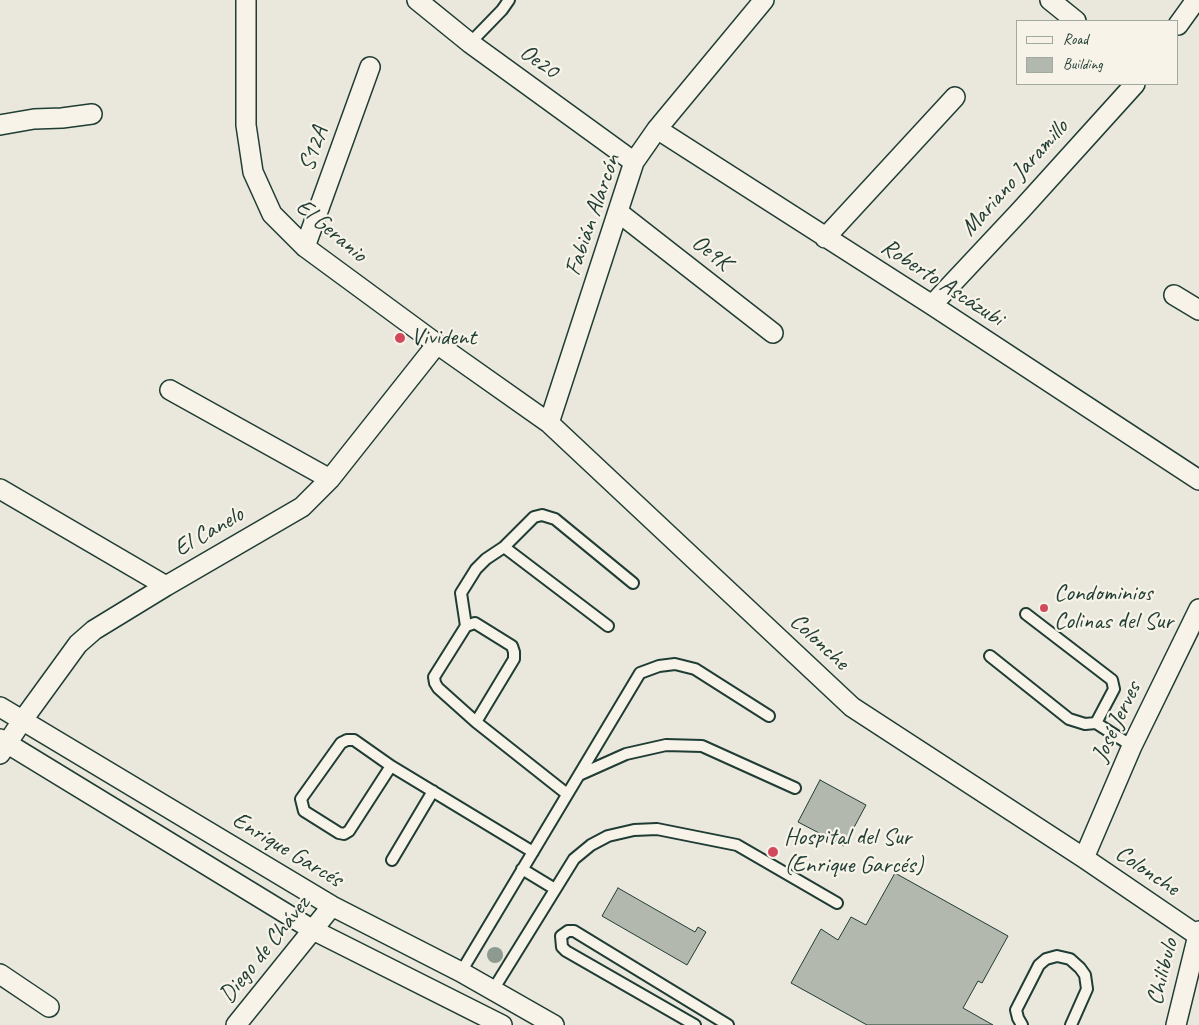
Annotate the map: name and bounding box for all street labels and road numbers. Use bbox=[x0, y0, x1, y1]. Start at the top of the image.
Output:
street label: Oe20 bbox=[514, 38, 564, 86]
street label: Mariano Jaramillo bbox=[955, 114, 1075, 242]
street label: S12A bbox=[293, 123, 335, 175]
street label: Fabián Alarcón bbox=[559, 151, 627, 279]
street label: El Geranio bbox=[290, 193, 372, 269]
street label: Oe9K bbox=[685, 229, 737, 277]
street label: Roberto Ascázubi bbox=[875, 233, 1009, 333]
street label: El Canelo bbox=[169, 501, 249, 563]
street label: Colonche bbox=[783, 607, 855, 677]
street label: José Jerves bbox=[1086, 677, 1148, 767]
street label: Enrique Garcés bbox=[227, 806, 347, 894]
street label: Colonche bbox=[1110, 839, 1184, 903]
street label: Diego de Chávez bbox=[213, 891, 317, 1009]
street label: Chilibulo bbox=[1141, 936, 1185, 1008]

